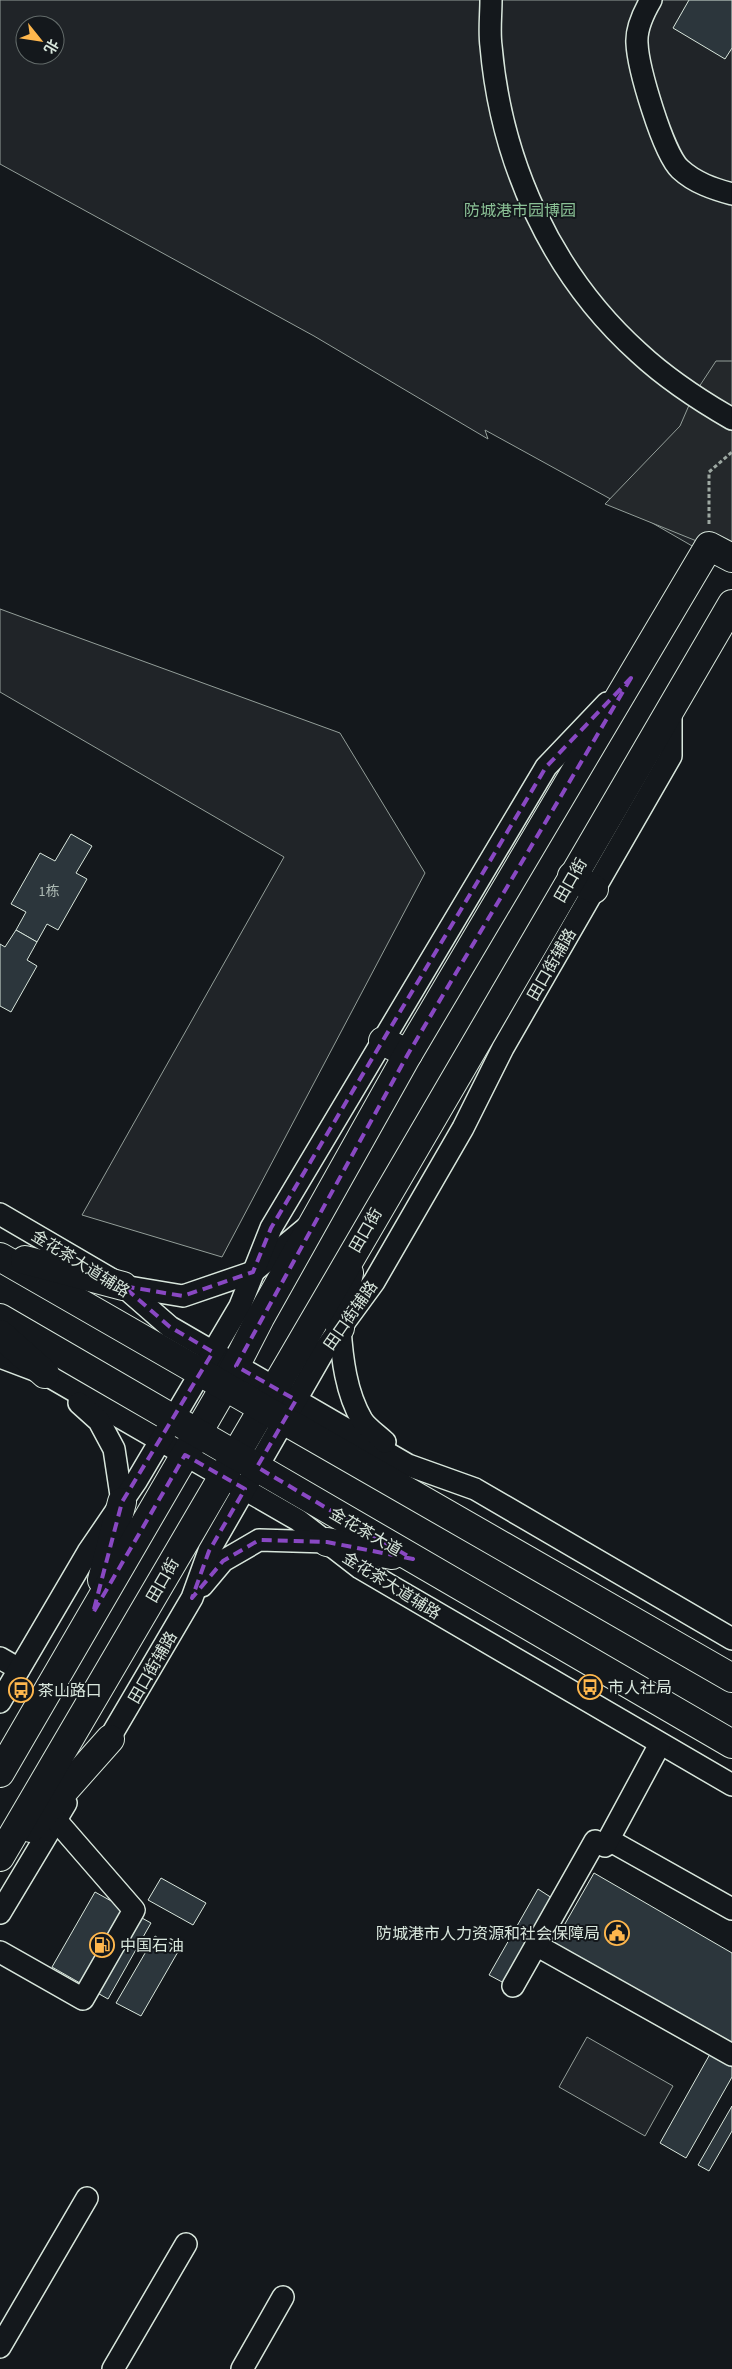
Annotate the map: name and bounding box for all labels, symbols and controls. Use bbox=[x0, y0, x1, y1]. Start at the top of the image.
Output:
north arrow bbox=[15, 15, 65, 65]
text: 北 bbox=[38, 35, 63, 57]
park label: 防城港市园博园 bbox=[464, 200, 576, 222]
street label: 田口街 bbox=[549, 854, 592, 907]
house number: 1栋 bbox=[39, 882, 59, 902]
street label: 田口街辅路 bbox=[522, 924, 581, 1005]
street label: 田口街 bbox=[344, 1204, 387, 1257]
street label: 金花茶大道辅路 bbox=[27, 1225, 134, 1303]
street label: 田口街辅路 bbox=[319, 1276, 383, 1355]
street label: 金花茶大道 bbox=[325, 1502, 406, 1561]
street label: 金花茶大道辅路 bbox=[338, 1547, 445, 1625]
street label: 田口街 bbox=[141, 1554, 184, 1607]
street label: 田口街辅路 bbox=[123, 1627, 182, 1708]
bus stop icon: 市人社局 bbox=[577, 1674, 603, 1700]
bus stop icon: 茶山路口 bbox=[8, 1677, 34, 1703]
place label: 市人社局 bbox=[608, 1677, 672, 1699]
place label: 茶山路口 bbox=[38, 1680, 102, 1702]
public building icon: 防城港市人力资源和社会保障局 bbox=[604, 1920, 630, 1946]
place label: 防城港市人力资源和社会保障局 bbox=[376, 1923, 600, 1945]
fuel station icon: 中国石油 bbox=[89, 1932, 115, 1958]
place label: 中国石油 bbox=[120, 1935, 184, 1957]

